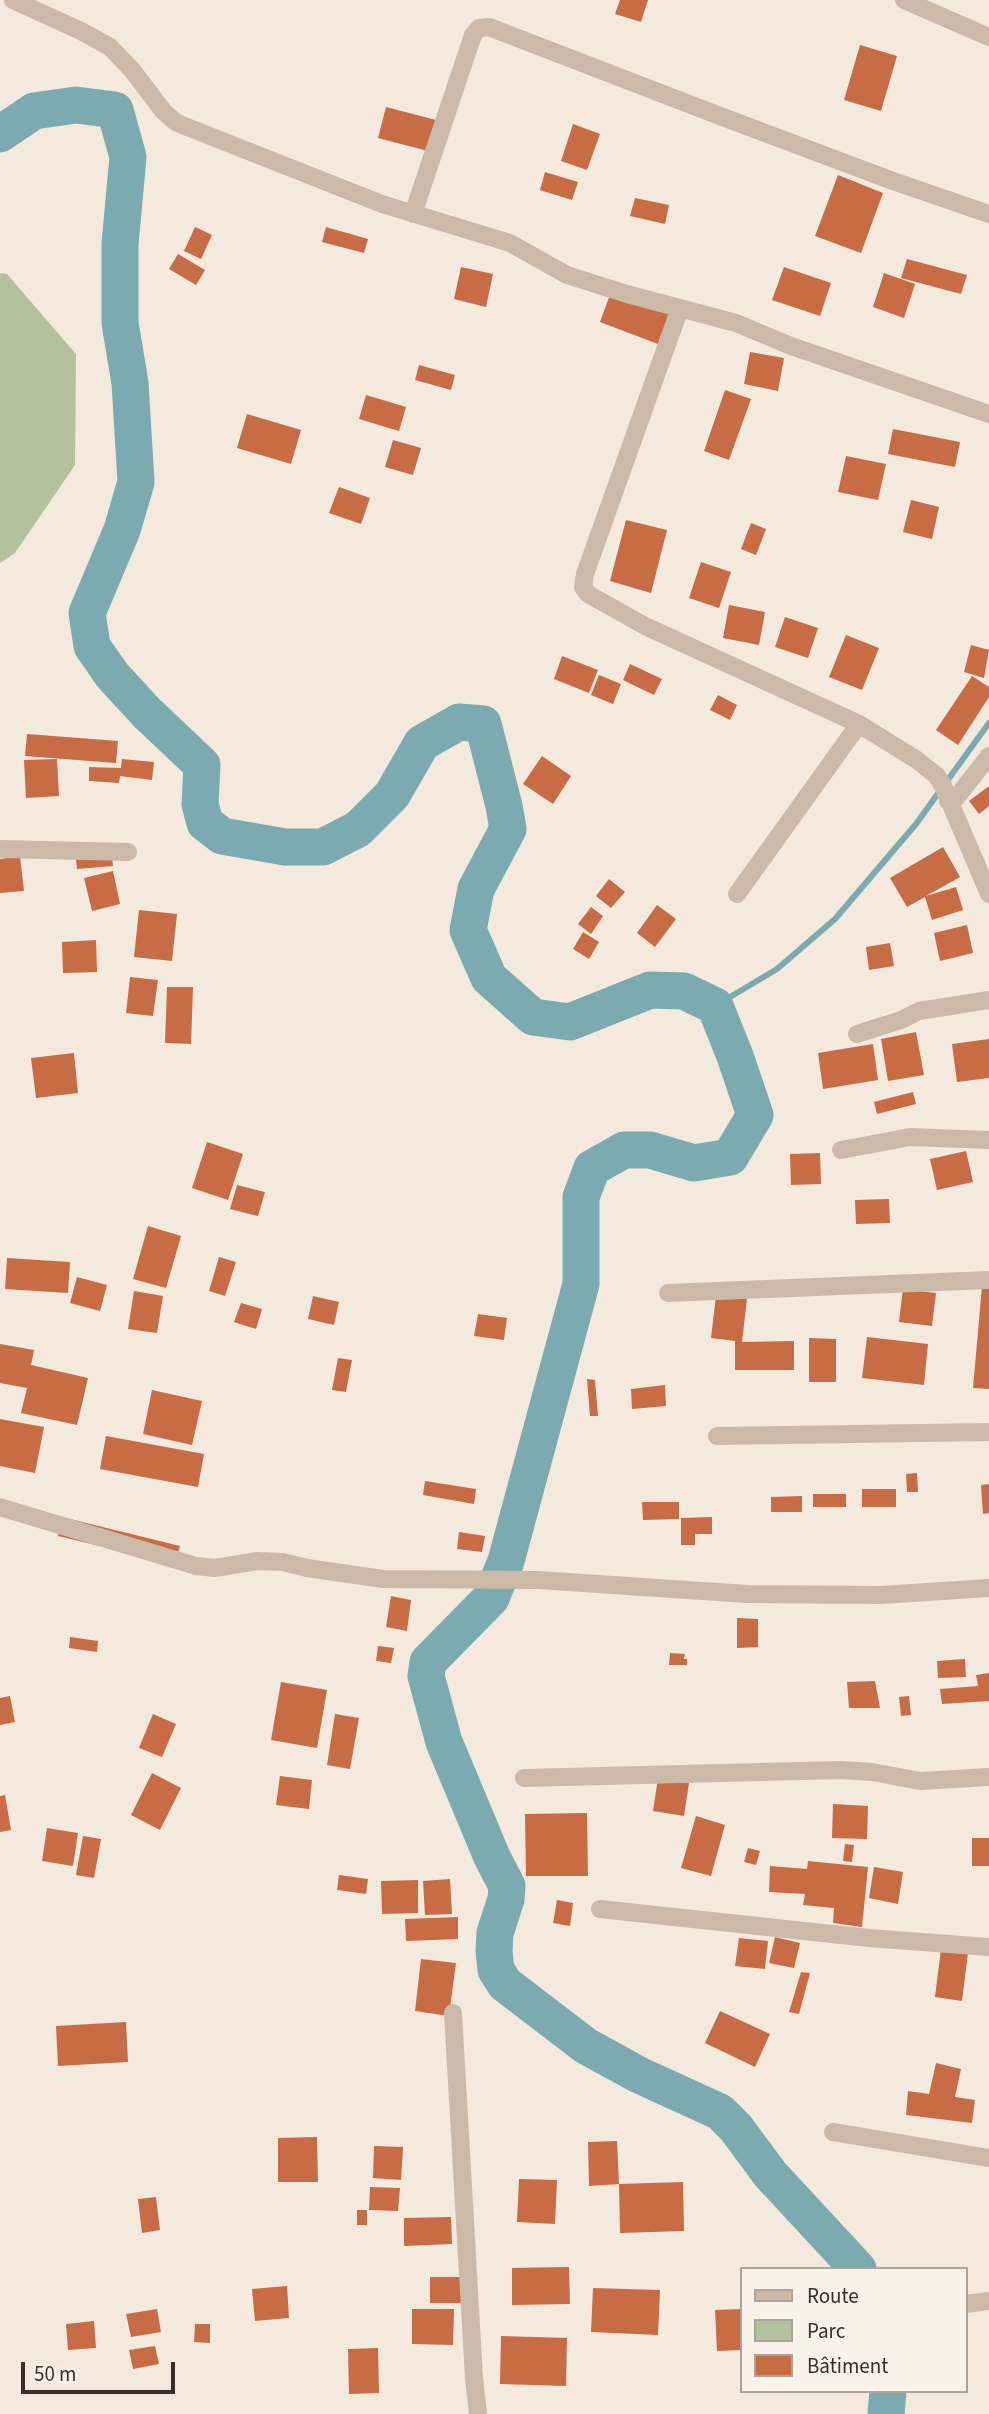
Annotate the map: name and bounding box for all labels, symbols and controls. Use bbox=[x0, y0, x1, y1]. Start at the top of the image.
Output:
legend bbox=[740, 2267, 968, 2393]
text: Route bbox=[807, 2281, 859, 2311]
text: Parc bbox=[807, 2316, 845, 2346]
scale bar bbox=[24, 2348, 178, 2392]
text: Bâtiment bbox=[807, 2351, 888, 2381]
text: 50 m bbox=[34, 2359, 76, 2389]

